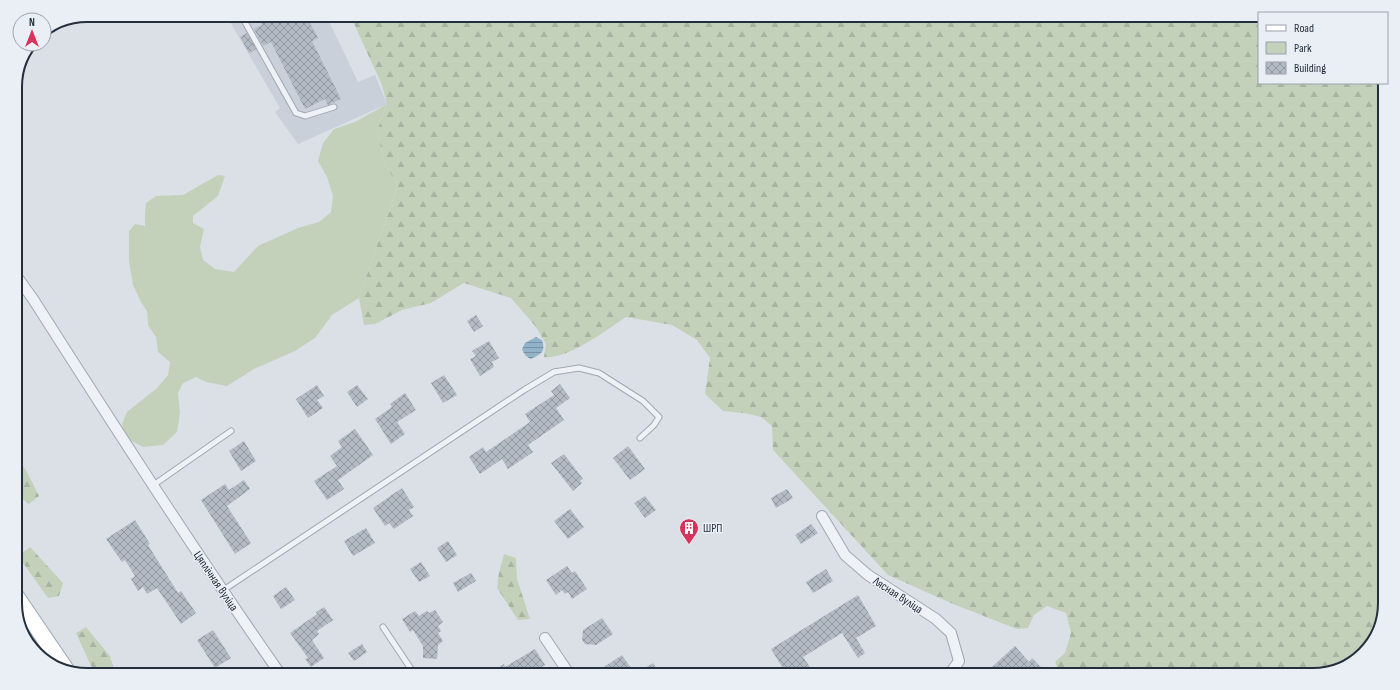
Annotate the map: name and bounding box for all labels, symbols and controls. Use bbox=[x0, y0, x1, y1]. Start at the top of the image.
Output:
north arrow bbox=[12, 12, 52, 52]
legend bbox=[1258, 12, 1388, 84]
text: N bbox=[29, 16, 35, 29]
text: Road bbox=[1294, 21, 1314, 36]
text: Park bbox=[1294, 41, 1312, 56]
text: Building bbox=[1294, 61, 1326, 76]
building icon: ШРП bbox=[678, 517, 700, 545]
place label: ШРП bbox=[703, 521, 722, 536]
street label: Цяплічная вуліца bbox=[190, 548, 241, 614]
street label: Лясная вуліца bbox=[869, 573, 926, 617]

